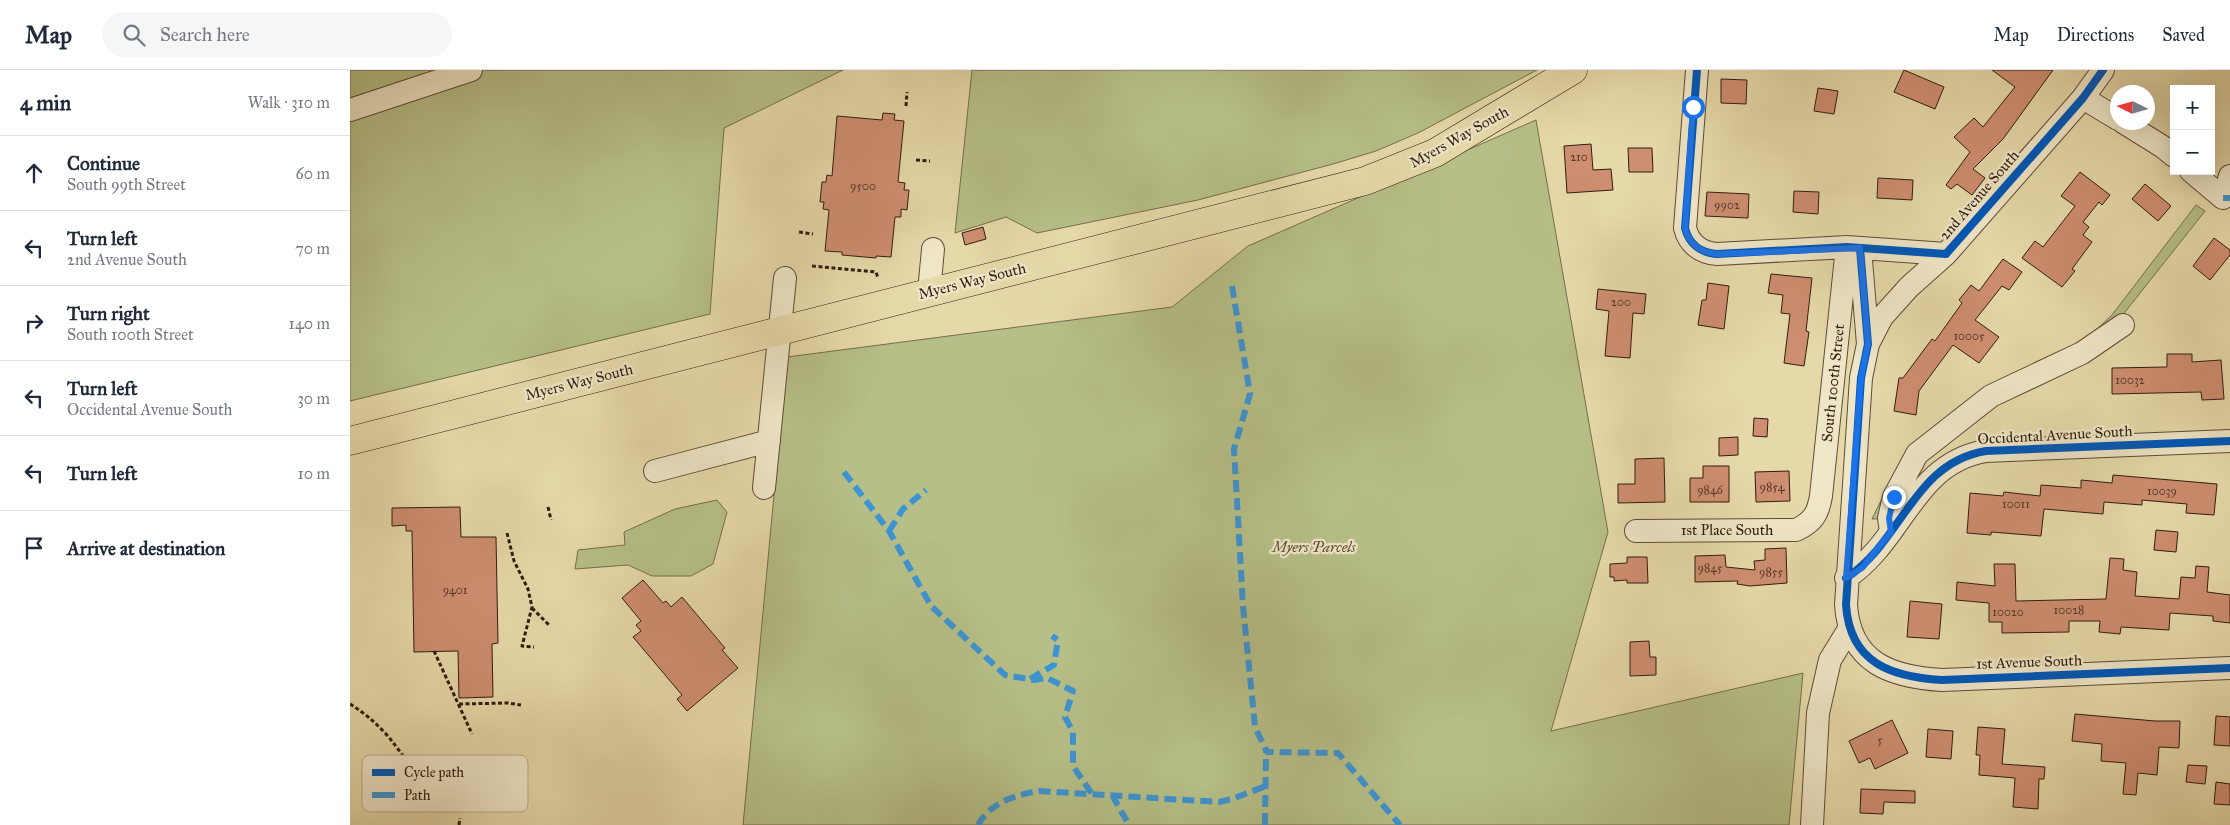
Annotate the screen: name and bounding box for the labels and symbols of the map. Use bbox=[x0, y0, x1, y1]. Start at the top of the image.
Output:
north arrow bbox=[2110, 85, 2155, 130]
route start bbox=[1682, 96, 1705, 119]
street label: Myers Way South bbox=[1406, 102, 1512, 172]
street label: 2nd Avenue South bbox=[1935, 146, 2023, 243]
house number: 210 bbox=[1570, 150, 1588, 164]
house number: 9500 bbox=[850, 179, 876, 193]
house number: 9902 bbox=[1714, 198, 1740, 212]
street label: Myers Way South bbox=[916, 259, 1028, 303]
house number: 200 bbox=[1611, 295, 1631, 309]
street label: South 100th Street bbox=[1818, 322, 1848, 443]
house number: 10005 bbox=[1953, 329, 1985, 343]
street label: Myers Way South bbox=[523, 360, 635, 404]
house number: 10032 bbox=[2115, 373, 2145, 387]
street label: Occidental Avenue South bbox=[1977, 422, 2134, 448]
house number: 9854 bbox=[1760, 480, 1785, 494]
house number: 9846 bbox=[1697, 483, 1724, 497]
house number: 10039 bbox=[2147, 484, 2177, 498]
route end bbox=[1883, 486, 1906, 509]
house number: 10011 bbox=[2002, 497, 2030, 511]
street label: 1st Place South bbox=[1681, 521, 1774, 539]
park label: Myers Parcels bbox=[1270, 538, 1356, 556]
house number: 9845 bbox=[1697, 561, 1723, 575]
house number: 9855 bbox=[1759, 565, 1783, 579]
house number: 9401 bbox=[443, 583, 468, 597]
house number: 10028 bbox=[2054, 603, 2084, 617]
house number: 10020 bbox=[1992, 605, 2024, 619]
street label: 1st Avenue South bbox=[1976, 651, 2083, 673]
house number: 5 bbox=[1877, 733, 1883, 747]
legend bbox=[362, 755, 528, 812]
text: Cycle path bbox=[404, 764, 464, 781]
text: Path bbox=[404, 787, 431, 804]

